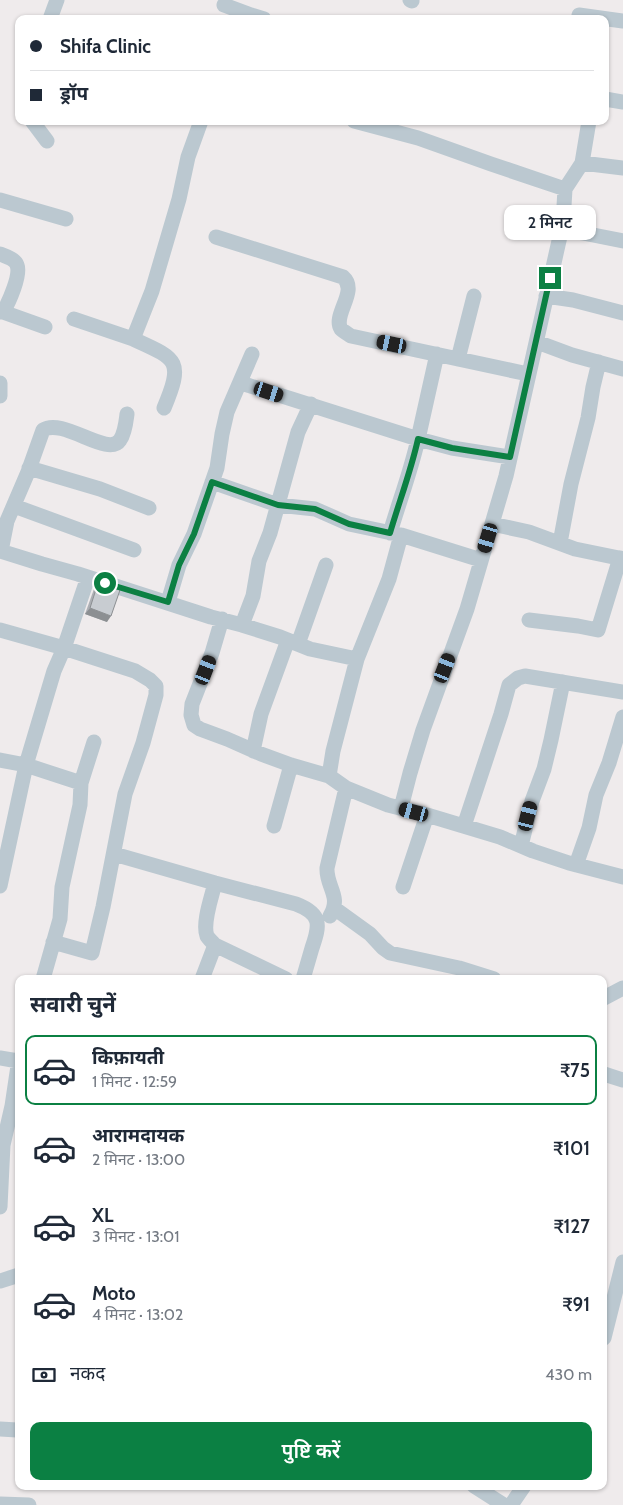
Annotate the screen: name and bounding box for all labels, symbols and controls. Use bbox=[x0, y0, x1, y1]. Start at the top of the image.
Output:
text: Shifa Clinic bbox=[60, 35, 151, 58]
text: ड्रॉप bbox=[60, 82, 88, 105]
callout: 2 मिनट bbox=[504, 206, 596, 240]
text: 2 मिनट bbox=[528, 213, 572, 232]
route end bbox=[539, 267, 561, 289]
car bbox=[375, 334, 408, 354]
car bbox=[252, 380, 285, 404]
car bbox=[476, 521, 499, 555]
route start bbox=[94, 572, 116, 594]
car bbox=[432, 651, 457, 685]
car bbox=[193, 653, 218, 687]
car bbox=[517, 800, 538, 832]
car bbox=[397, 801, 430, 823]
text: सवारी चुनें bbox=[30, 991, 116, 1018]
text: किफ़ायती bbox=[92, 1046, 164, 1069]
icon: car bbox=[32, 1048, 77, 1093]
text: ₹75 bbox=[560, 1059, 590, 1082]
text: 1 मिनट · 12:59 bbox=[92, 1072, 177, 1091]
text: आरामदायक bbox=[92, 1124, 184, 1147]
icon: car bbox=[32, 1126, 77, 1171]
text: ₹101 bbox=[553, 1137, 590, 1160]
text: 2 मिनट · 13:00 bbox=[92, 1150, 185, 1169]
icon: car bbox=[32, 1204, 77, 1249]
text: XL bbox=[92, 1204, 113, 1227]
text: ₹127 bbox=[553, 1215, 590, 1238]
text: 3 मिनट · 13:01 bbox=[92, 1227, 180, 1246]
icon: car bbox=[32, 1282, 77, 1327]
text: Moto bbox=[92, 1282, 136, 1305]
text: ₹91 bbox=[562, 1293, 590, 1316]
text: 4 मिनट · 13:02 bbox=[92, 1305, 183, 1324]
icon: cash bbox=[30, 1361, 58, 1389]
text: नकद bbox=[70, 1362, 105, 1385]
text: 430 m bbox=[545, 1365, 592, 1384]
button: पुष्टि करें bbox=[30, 1422, 592, 1480]

